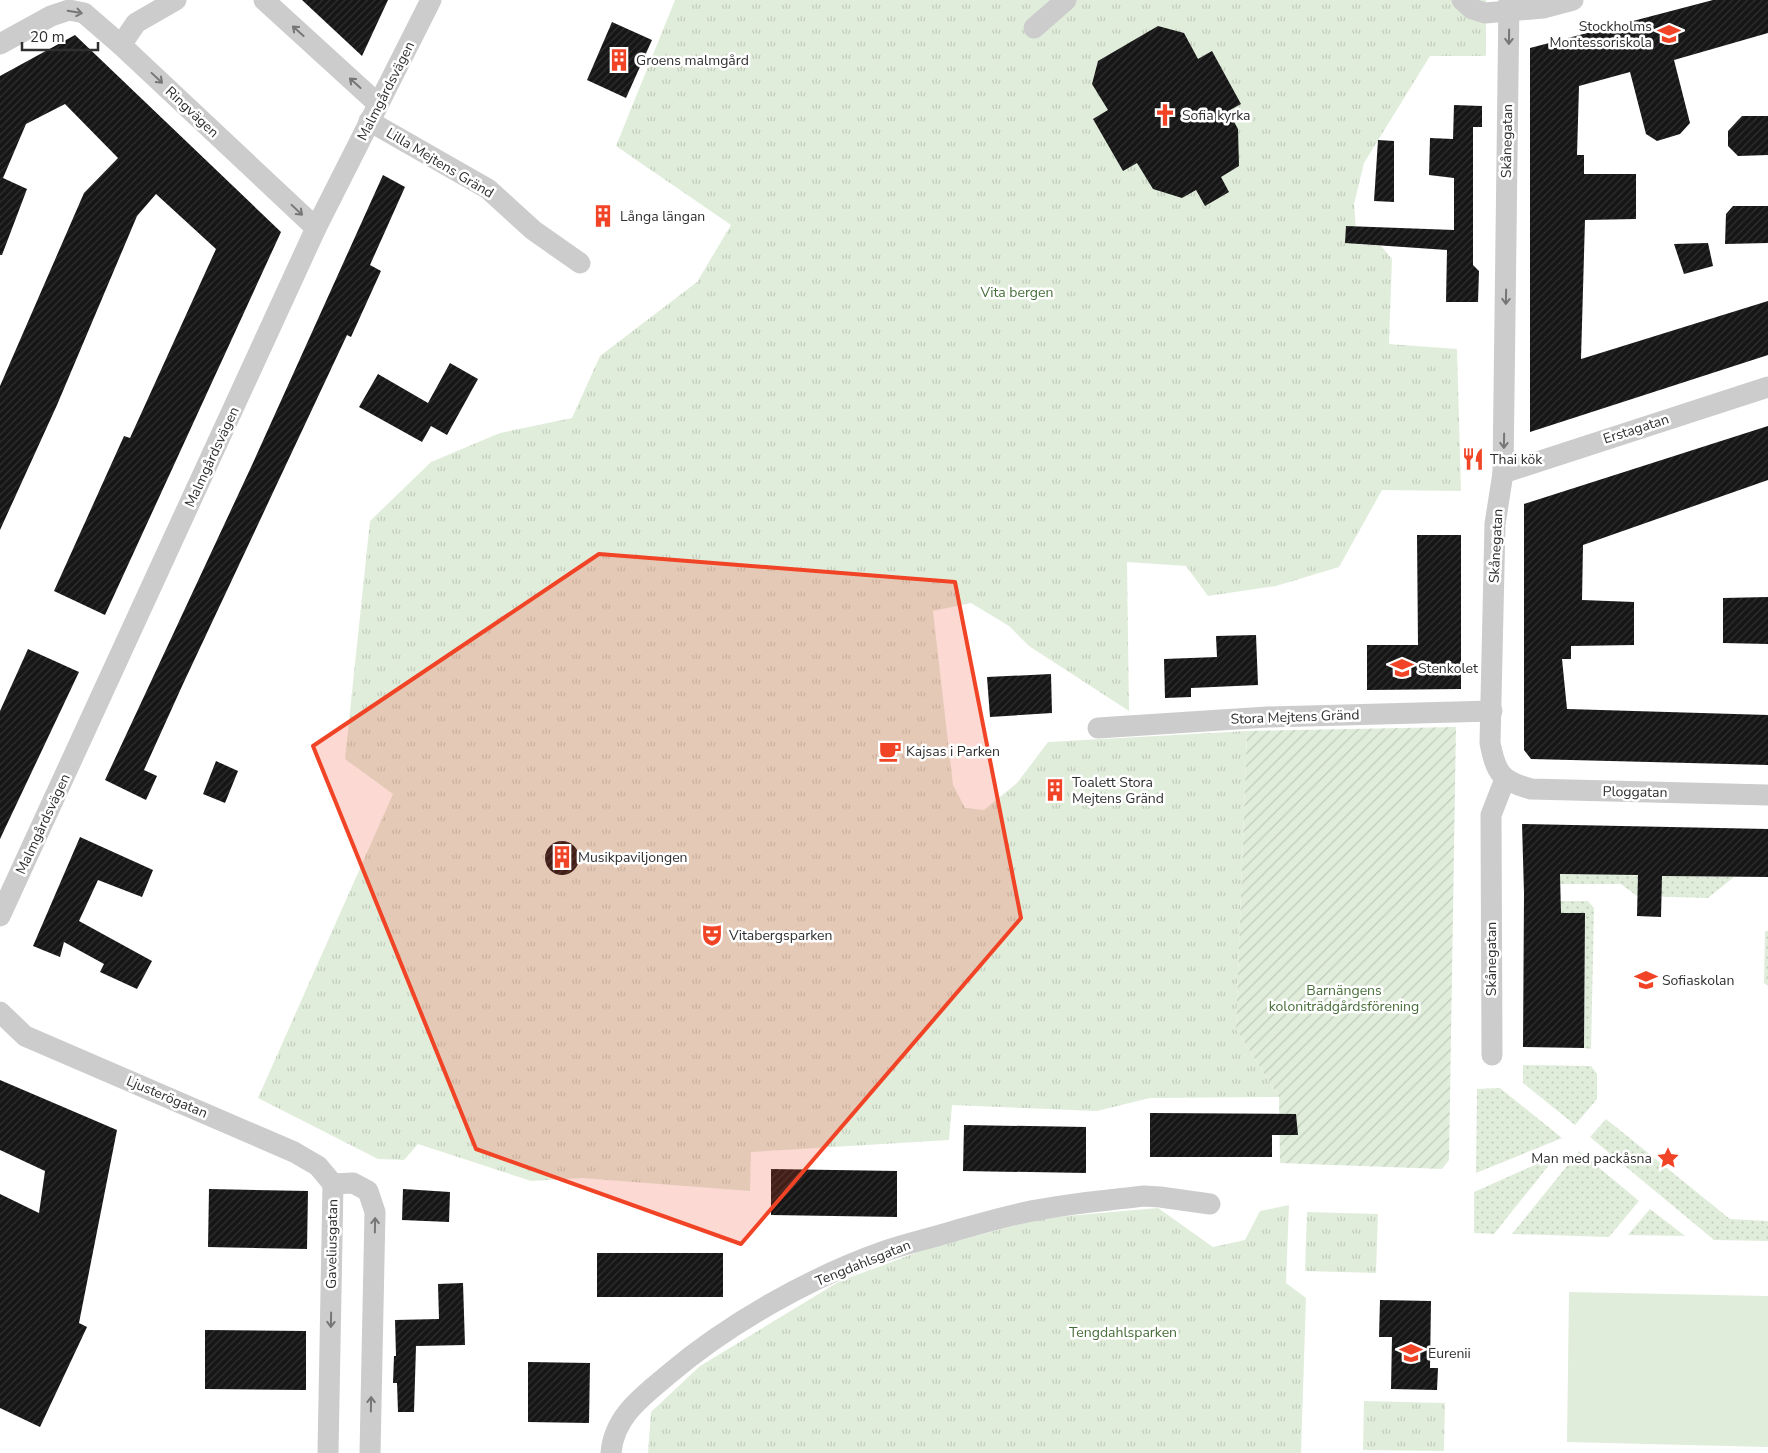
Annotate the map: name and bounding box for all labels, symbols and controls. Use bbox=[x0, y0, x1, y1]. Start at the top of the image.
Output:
one-way arrow bbox=[67, 7, 83, 17]
place label: Stockholms Montessoriskola bbox=[1550, 17, 1652, 52]
scale bar bbox=[22, 20, 99, 52]
school or university icon: Stockholms Montessoriskola bbox=[1656, 21, 1682, 47]
one-way arrow bbox=[292, 25, 305, 37]
text: 20 m bbox=[30, 27, 65, 47]
one-way arrow bbox=[1504, 28, 1514, 45]
street label: Malmgårdsvägen bbox=[353, 38, 419, 144]
building icon: Groens malmgård bbox=[606, 47, 632, 73]
place label: Groens malmgård bbox=[636, 51, 749, 70]
one-way arrow bbox=[150, 72, 163, 84]
one-way arrow bbox=[349, 77, 362, 89]
street label: Ringvägen bbox=[161, 82, 223, 142]
church icon: Sofia kyrka bbox=[1152, 102, 1178, 128]
street label: Skånegatan bbox=[1497, 104, 1517, 178]
place label: Sofia kyrka bbox=[1182, 106, 1251, 125]
street label: Lilla Mejtens Gränd bbox=[383, 123, 497, 203]
building icon: Långa längan bbox=[590, 203, 616, 229]
one-way arrow bbox=[290, 204, 303, 216]
place label: Långa längan bbox=[620, 207, 705, 226]
park label: Vita bergen bbox=[980, 283, 1053, 302]
one-way arrow bbox=[1501, 288, 1511, 305]
street label: Malmgårdsvägen bbox=[180, 404, 244, 510]
street label: Erstagatan bbox=[1601, 409, 1671, 449]
one-way arrow bbox=[1499, 433, 1509, 449]
restaurant icon: Thai kök bbox=[1460, 446, 1486, 472]
place label: Thai kök bbox=[1490, 450, 1543, 469]
street label: Skånegatan bbox=[1485, 508, 1507, 584]
school or university icon: Stenkolet bbox=[1389, 655, 1415, 681]
place label: Stenkolet bbox=[1418, 659, 1478, 678]
street label: Stora Mejtens Gränd bbox=[1230, 705, 1360, 729]
cafe icon: Kajsas i Parken bbox=[877, 738, 903, 764]
place label: Kajsas i Parken bbox=[906, 742, 1000, 761]
street label: Malmgårdsvägen bbox=[11, 771, 75, 877]
place label: Toalett Stora Mejtens Gränd bbox=[1072, 773, 1164, 808]
building icon: Toalett Stora Mejtens Gränd bbox=[1042, 777, 1068, 803]
street label: Ploggatan bbox=[1602, 782, 1668, 802]
building icon: Musikpaviljongen bbox=[549, 844, 575, 870]
place label: Musikpaviljongen bbox=[578, 848, 688, 867]
theatre icon: Vitabergsparken bbox=[699, 922, 725, 948]
street label: Skånegatan bbox=[1482, 922, 1501, 996]
place label: Vitabergsparken bbox=[728, 926, 833, 945]
school or university icon: Sofiaskolan bbox=[1633, 967, 1659, 993]
place label: Sofiaskolan bbox=[1662, 971, 1734, 990]
park label: Barnängens koloniträdgårdsförening bbox=[1269, 981, 1419, 1016]
street label: Ljusterögatan bbox=[124, 1071, 210, 1123]
place icon: Man med packåsna bbox=[1655, 1145, 1681, 1171]
place label: Man med packåsna bbox=[1531, 1149, 1652, 1168]
street label: Gaveliusgatan bbox=[322, 1199, 342, 1289]
one-way arrow bbox=[370, 1218, 380, 1234]
street label: Tengdahlsgatan bbox=[813, 1235, 913, 1291]
one-way arrow bbox=[326, 1312, 336, 1328]
park label: Tengdahlsparken bbox=[1069, 1323, 1177, 1342]
school or university icon: Eurenii bbox=[1398, 1340, 1424, 1366]
place label: Eurenii bbox=[1428, 1344, 1471, 1363]
one-way arrow bbox=[367, 1397, 376, 1413]

